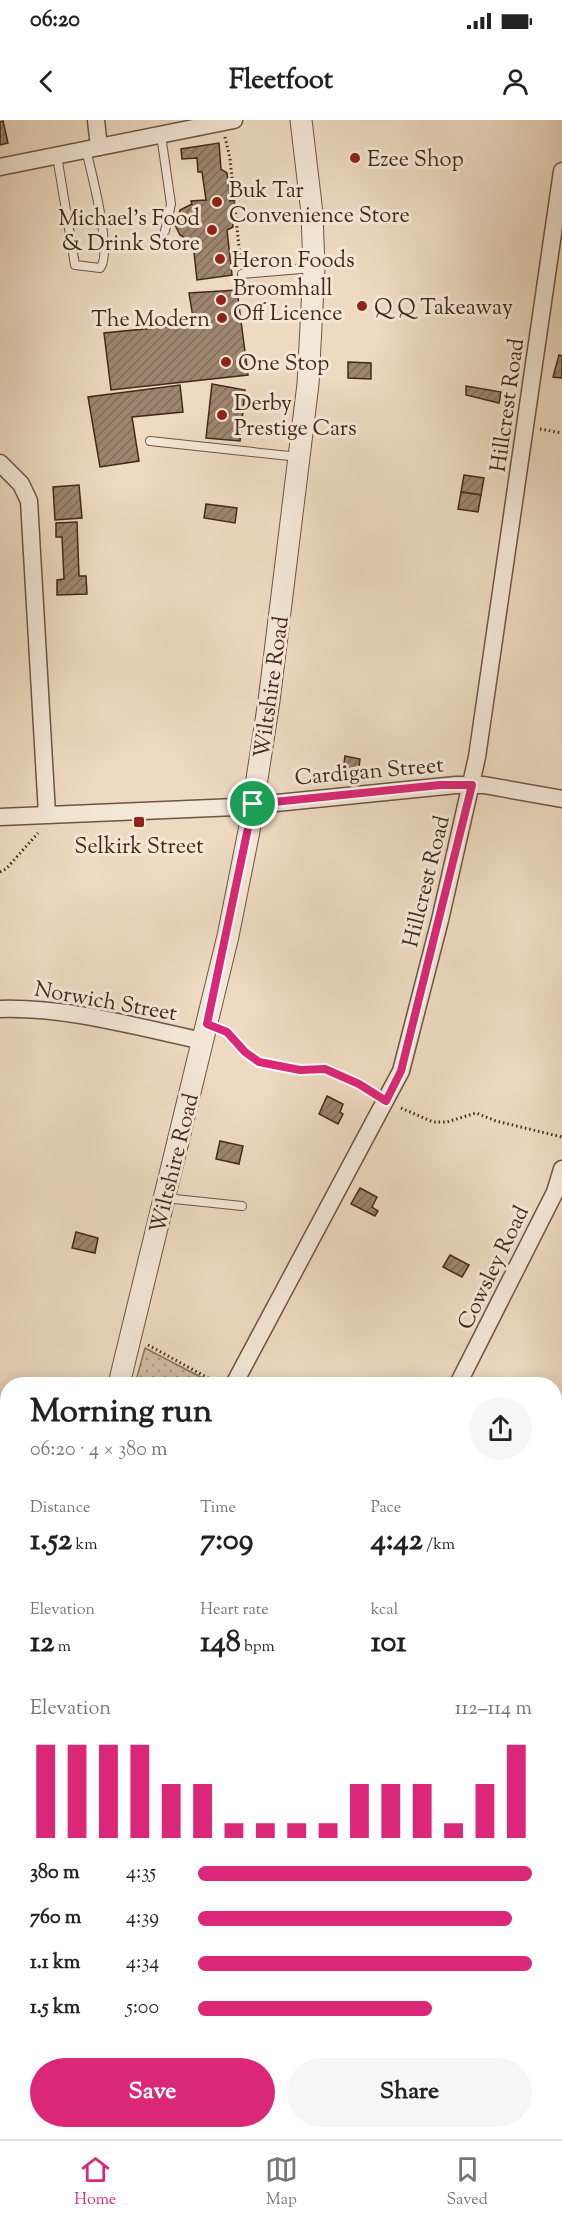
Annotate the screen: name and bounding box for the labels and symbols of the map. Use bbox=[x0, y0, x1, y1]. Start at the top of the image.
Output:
place label: Ezee Shop bbox=[367, 145, 464, 177]
marker: Ezee Shop bbox=[348, 151, 362, 165]
place label: Buk Tar Convenience Store bbox=[229, 176, 410, 233]
marker: Buk Tar Convenience Store bbox=[210, 195, 224, 209]
place label: Michael's Food & Drink Store bbox=[58, 204, 200, 261]
marker: Michael's Food & Drink Store bbox=[205, 223, 219, 237]
place label: Heron Foods bbox=[232, 246, 355, 278]
marker: Heron Foods bbox=[213, 252, 227, 266]
place label: Broomhall Off Licence bbox=[233, 274, 342, 331]
marker: Broomhall Off Licence bbox=[214, 293, 228, 307]
place label: Q Q Takeaway bbox=[374, 293, 513, 325]
marker: Q Q Takeaway bbox=[355, 299, 369, 313]
place label: The Modern bbox=[91, 305, 210, 337]
marker: The Modern bbox=[215, 311, 229, 325]
street label: Hillcrest Road bbox=[484, 337, 534, 474]
place label: One Stop bbox=[238, 349, 329, 381]
marker: One Stop bbox=[219, 355, 233, 369]
place label: Derby Prestige Cars bbox=[234, 389, 357, 446]
marker: Derby Prestige Cars bbox=[215, 408, 229, 422]
street label: Wiltshire Road bbox=[247, 614, 299, 761]
street label: Cardigan Street bbox=[293, 750, 446, 795]
pin bbox=[227, 778, 278, 829]
street label: Hillcrest Road bbox=[396, 813, 460, 951]
marker: Selkirk Street bbox=[132, 815, 146, 829]
place label: Selkirk Street bbox=[74, 832, 204, 864]
street label: Norwich Street bbox=[32, 975, 180, 1031]
street label: Wiltshire Road bbox=[143, 1090, 209, 1237]
street label: Cowsley Road bbox=[451, 1201, 539, 1336]

